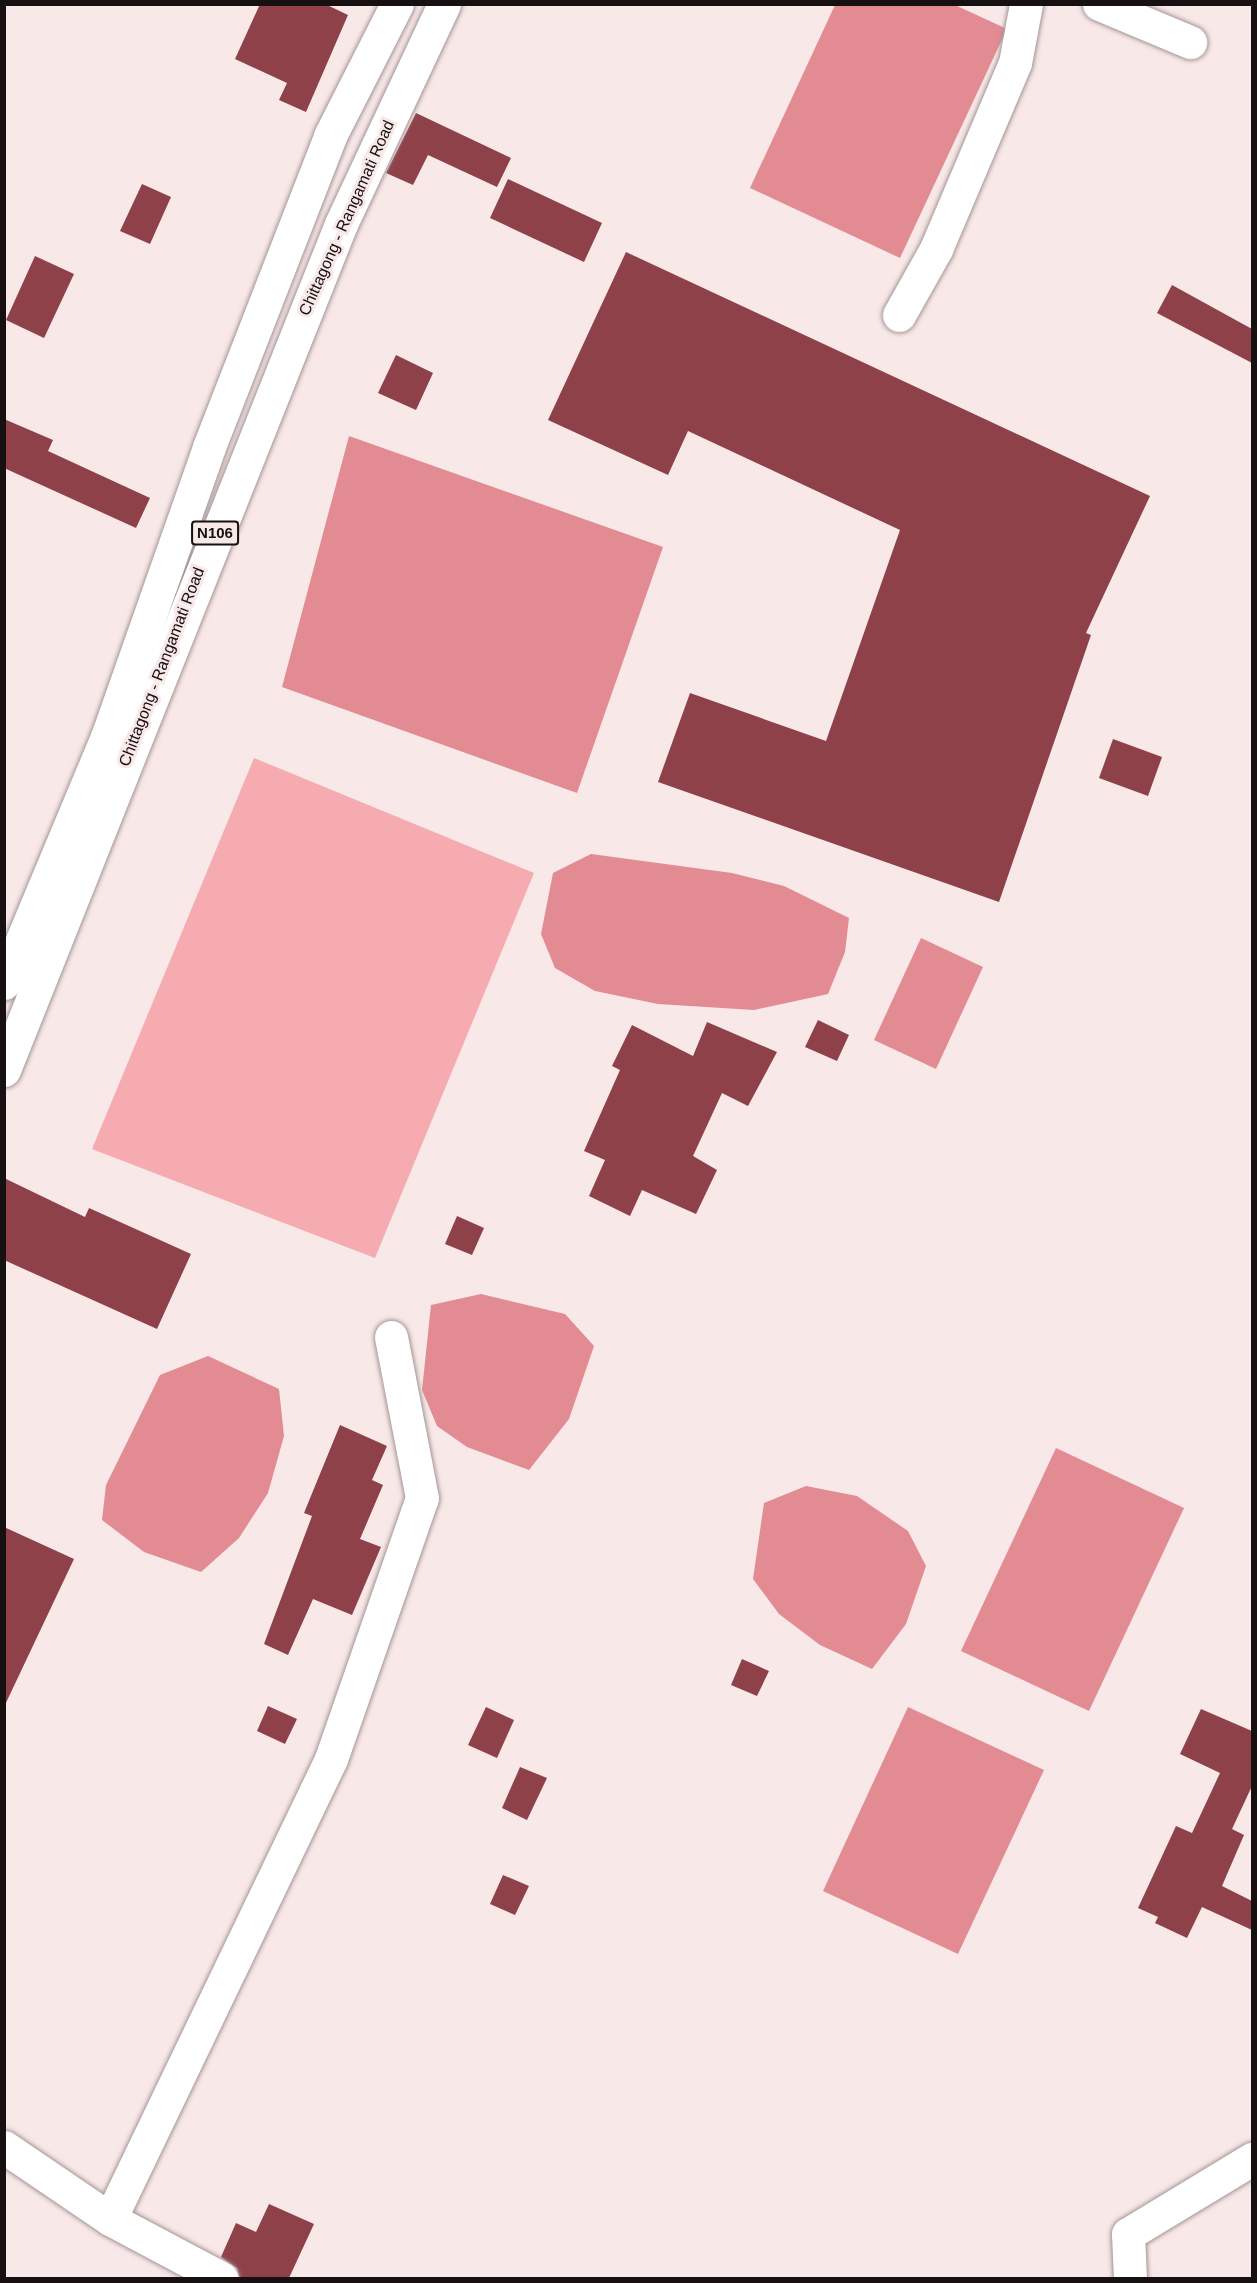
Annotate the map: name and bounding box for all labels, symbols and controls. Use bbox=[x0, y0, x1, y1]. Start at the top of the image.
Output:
street label: Chittagong - Rangamati Road bbox=[295, 117, 399, 319]
road number: N106 bbox=[191, 521, 239, 545]
street label: Chittagong - Rangamati Road bbox=[115, 565, 209, 769]

